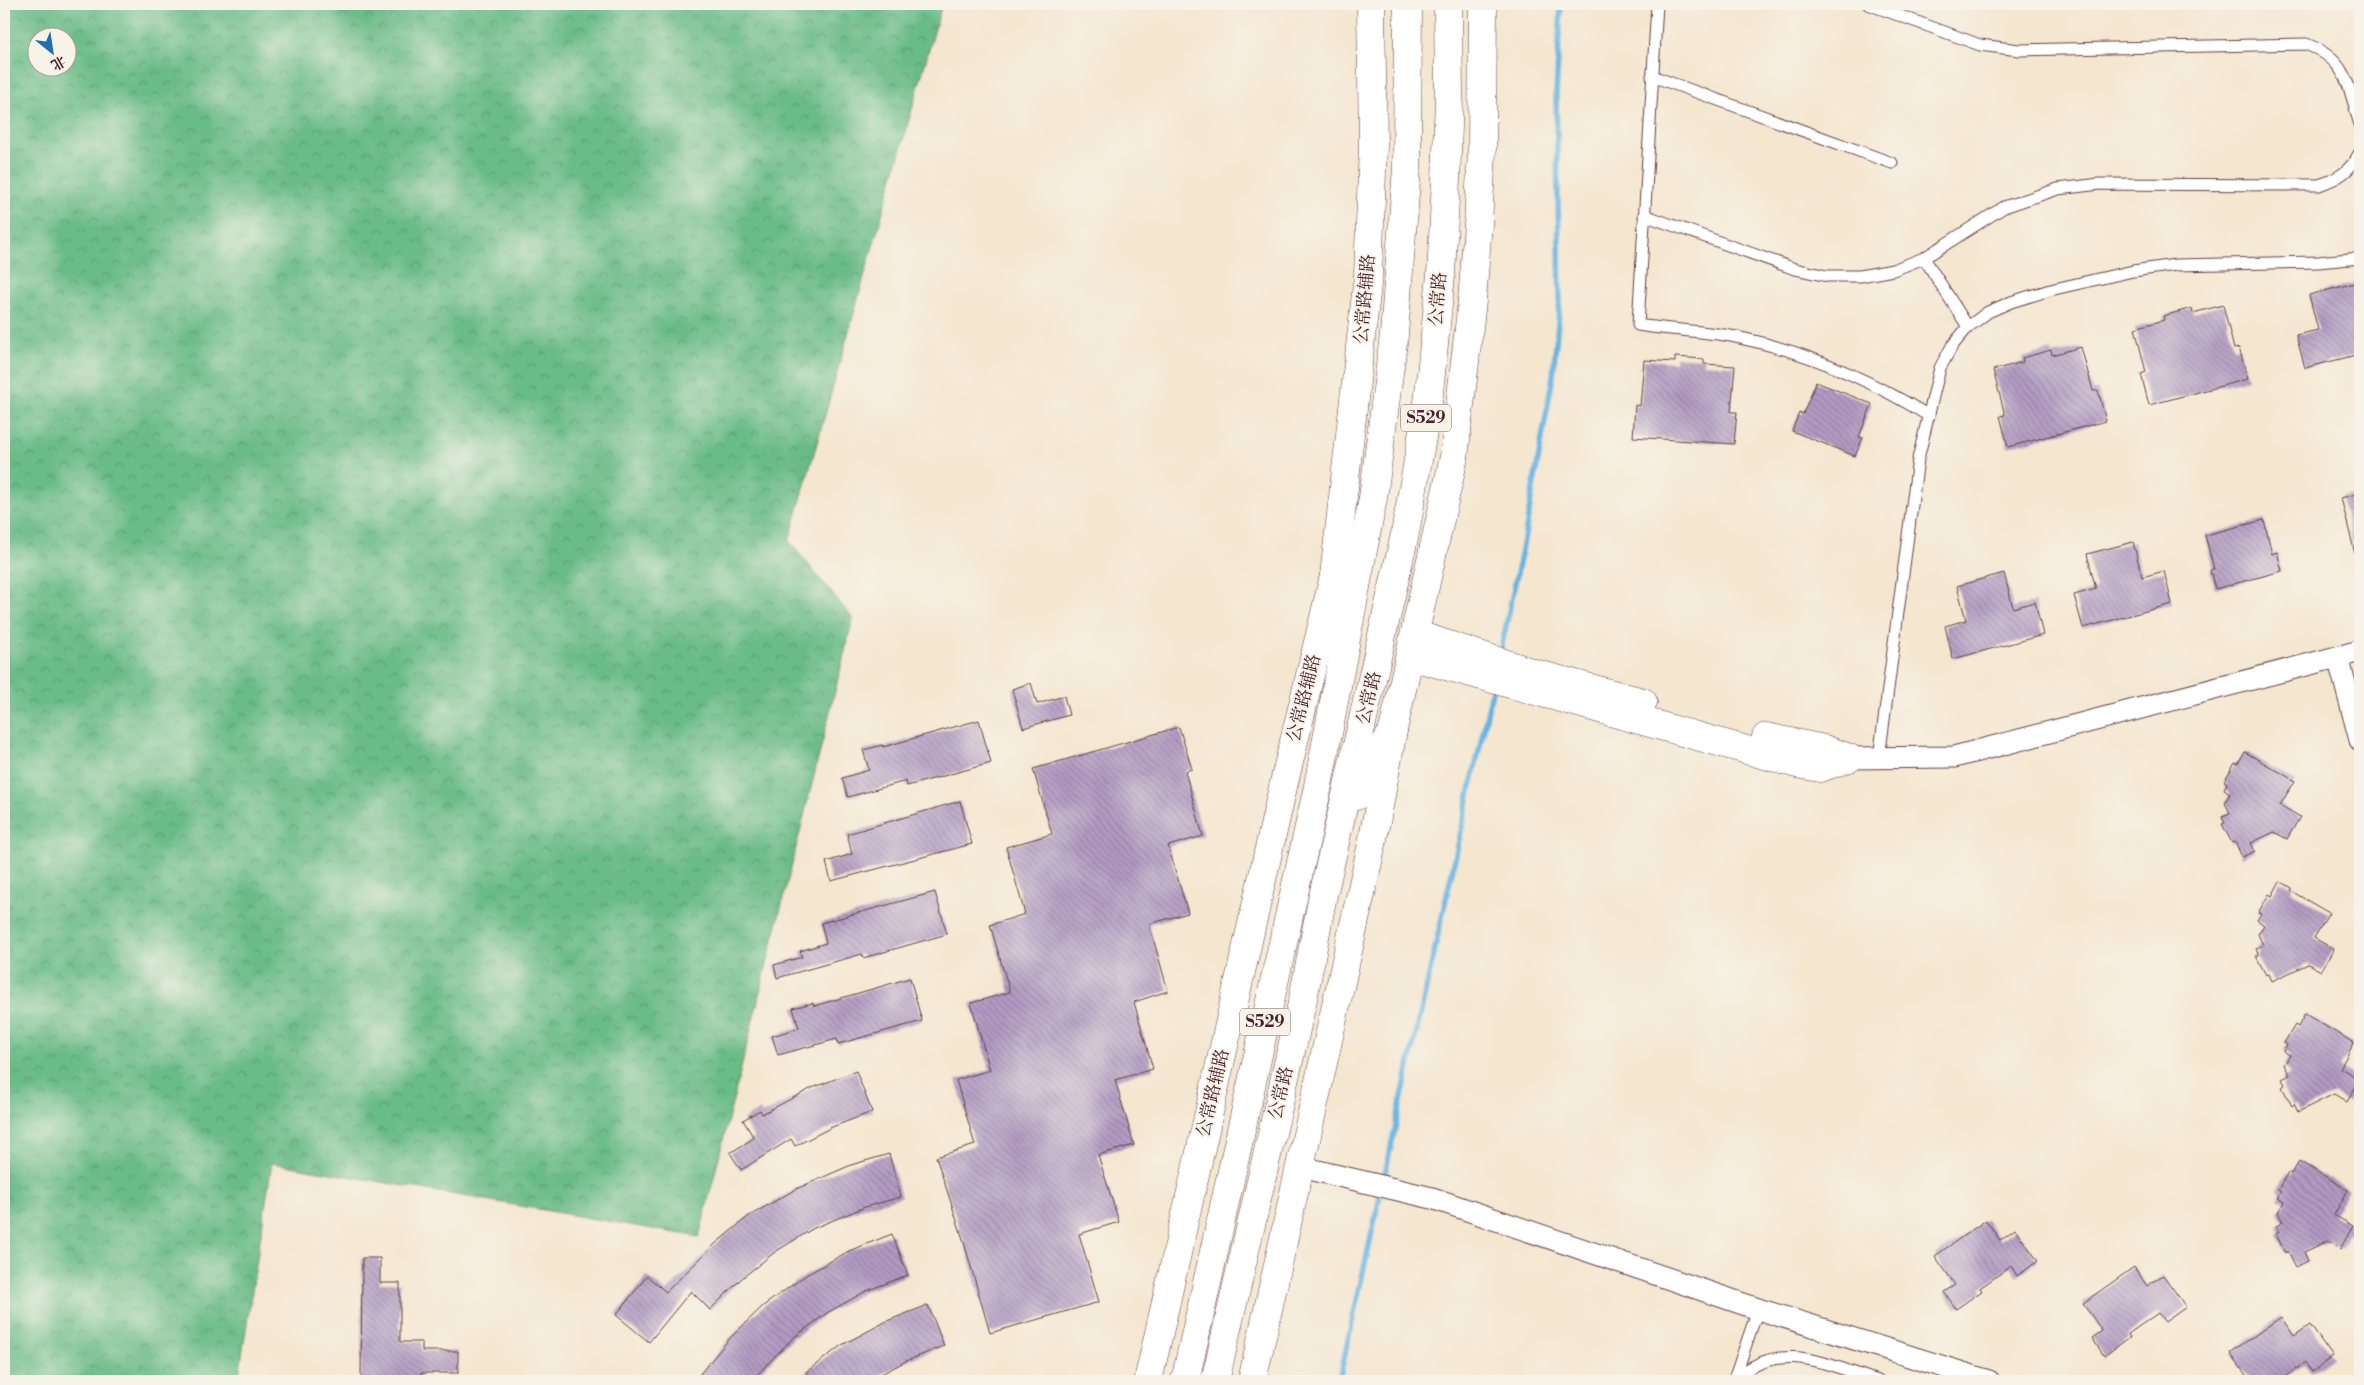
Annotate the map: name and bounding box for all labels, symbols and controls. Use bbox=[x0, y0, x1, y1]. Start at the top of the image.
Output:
north arrow bbox=[28, 28, 78, 78]
text: 北 bbox=[47, 51, 69, 74]
street label: 公常路辅路 bbox=[1350, 253, 1380, 345]
street label: 公常路 bbox=[1424, 271, 1452, 327]
road number: S529 bbox=[1401, 404, 1451, 432]
street label: 公常路辅路 bbox=[1282, 652, 1326, 744]
street label: 公常路 bbox=[1352, 669, 1386, 727]
road number: S529 bbox=[1240, 1009, 1290, 1036]
street label: 公常路辅路 bbox=[1192, 1047, 1234, 1139]
street label: 公常路 bbox=[1264, 1064, 1298, 1122]

